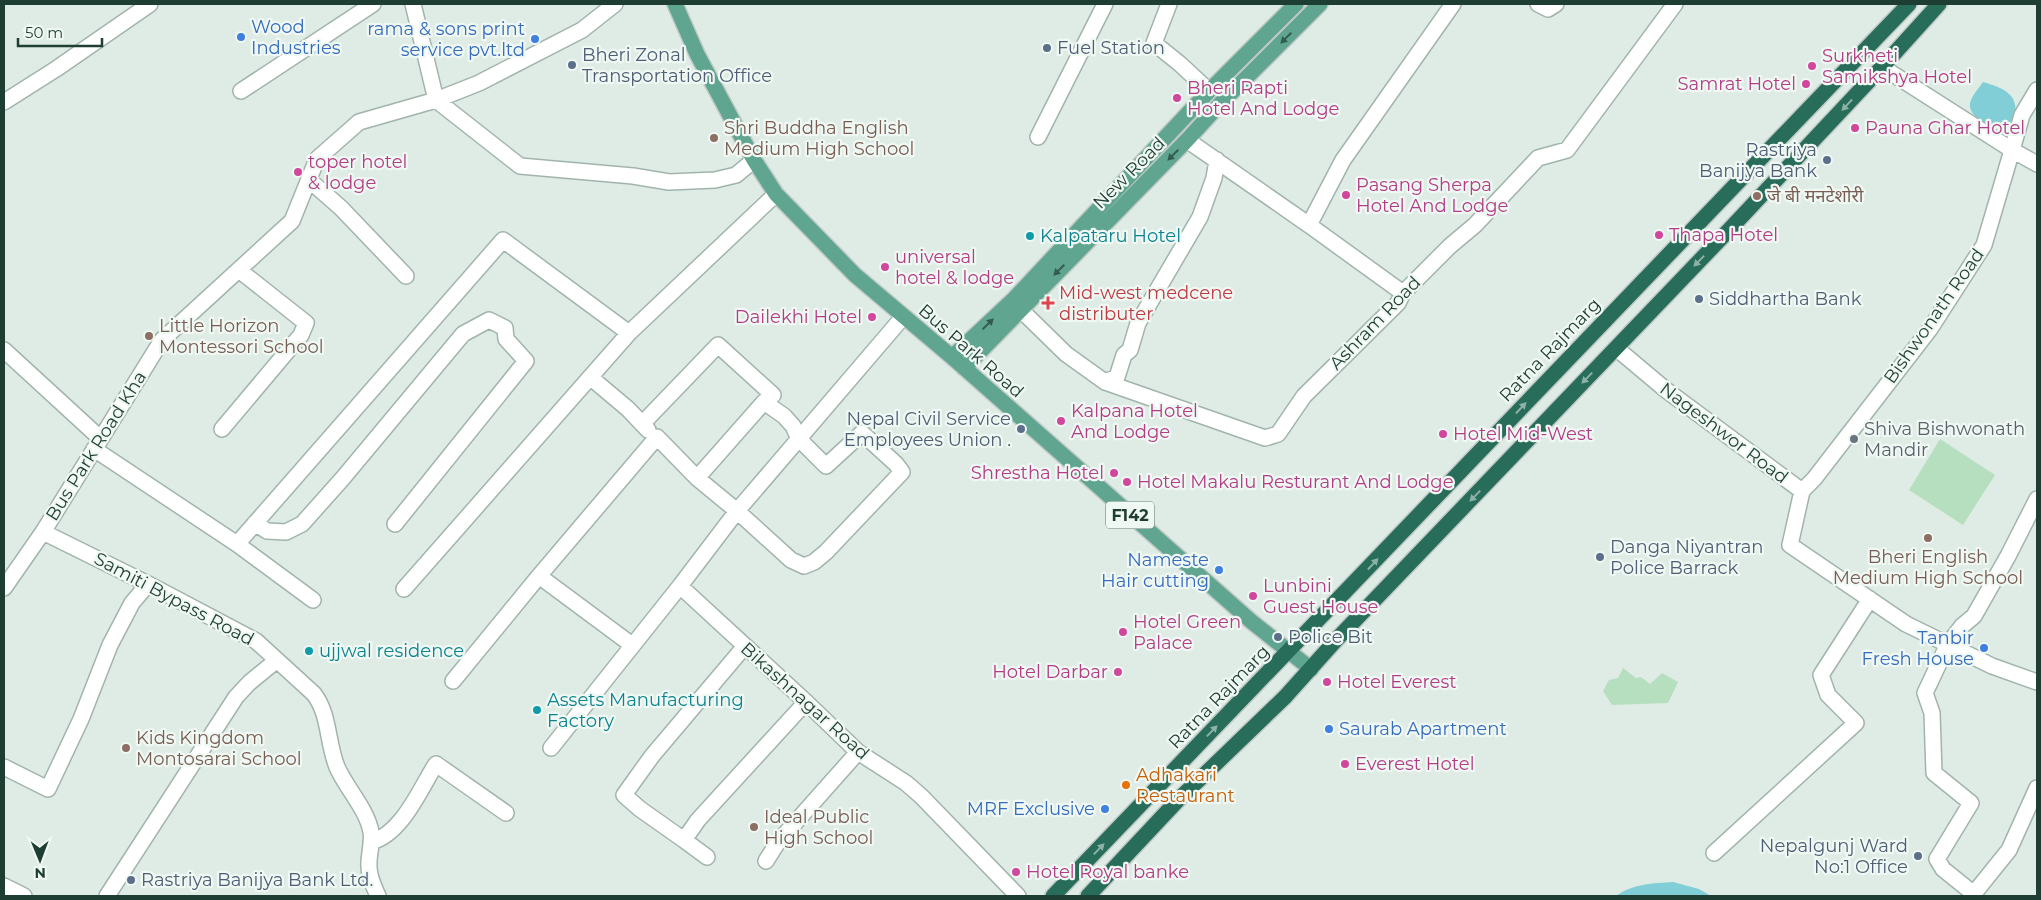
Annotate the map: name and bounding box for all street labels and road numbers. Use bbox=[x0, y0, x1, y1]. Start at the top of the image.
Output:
street label: New Road bbox=[1088, 132, 1170, 214]
street label: Bishwonath Road bbox=[1879, 244, 1989, 388]
street label: Ashram Road bbox=[1325, 272, 1425, 374]
street label: Ratna Rajmarg bbox=[1495, 293, 1605, 407]
street label: Bus Park Road bbox=[914, 299, 1028, 403]
street label: Bus Park Road Kha bbox=[41, 367, 151, 525]
street label: Nageshwor Road bbox=[1655, 378, 1793, 488]
road number: F142 bbox=[1106, 502, 1154, 528]
street label: Samiti Bypass Road bbox=[90, 548, 258, 650]
street label: Bikashnagar Road bbox=[736, 638, 874, 764]
street label: Ratna Rajmarg bbox=[1164, 640, 1274, 754]

